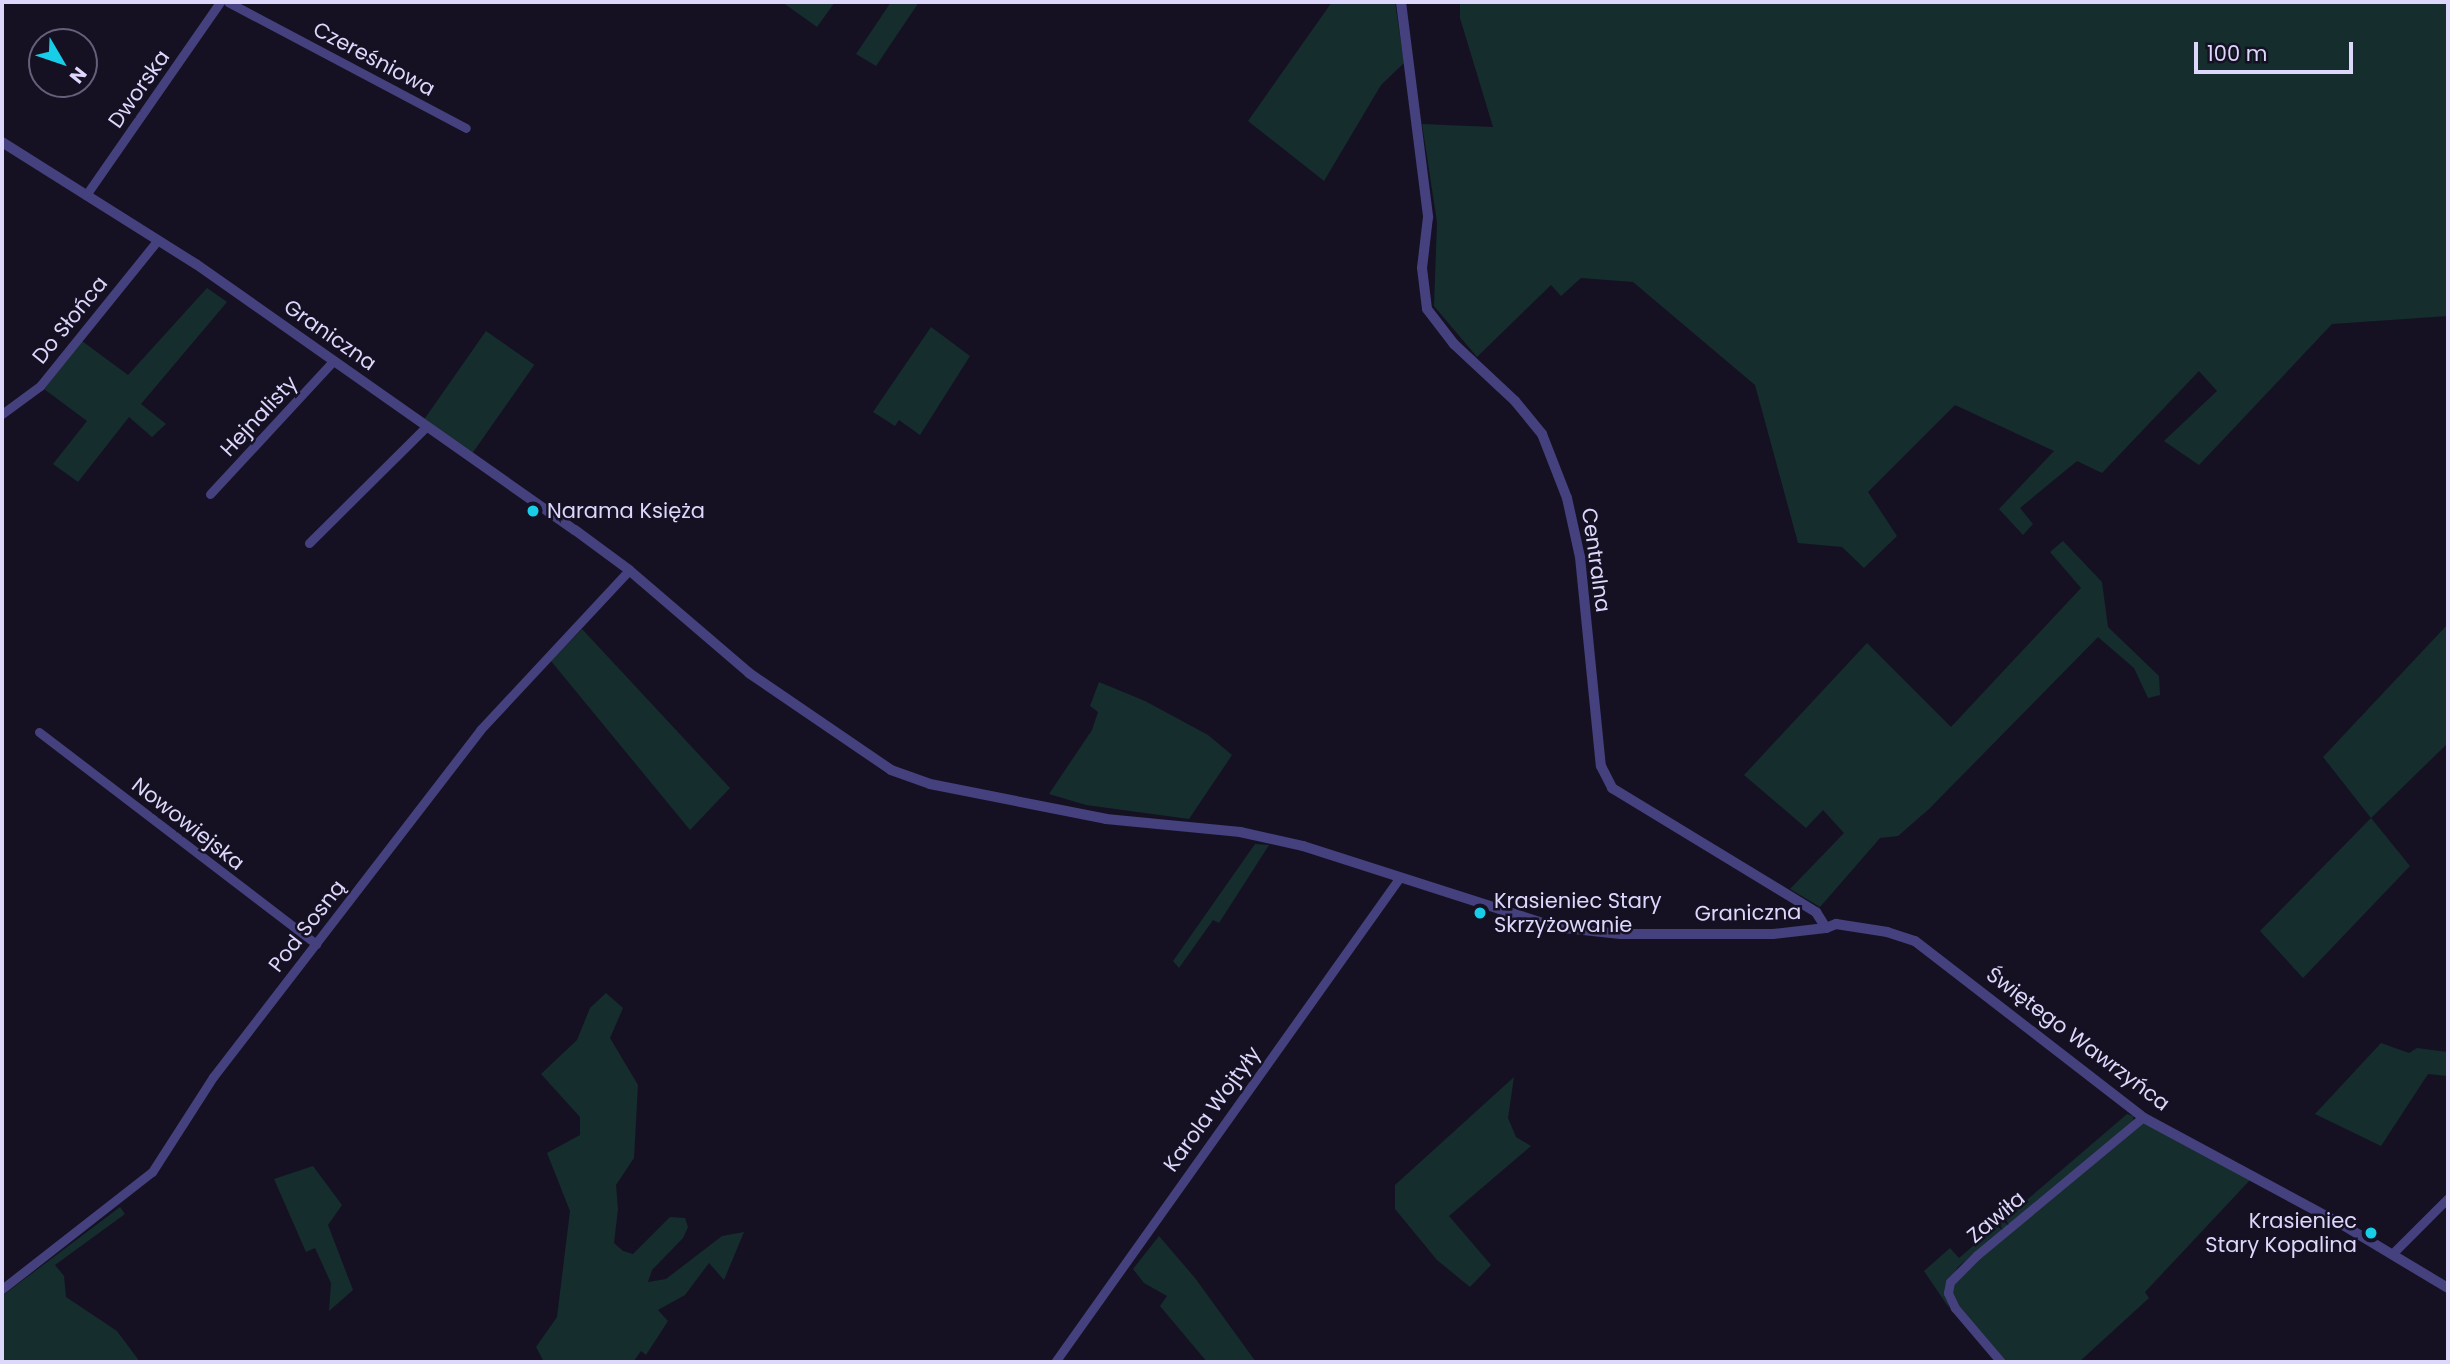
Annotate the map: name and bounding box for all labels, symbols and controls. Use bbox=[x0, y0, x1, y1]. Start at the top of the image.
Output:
street label: Czereśniowa bbox=[309, 16, 439, 102]
north arrow bbox=[28, 28, 98, 98]
scale bar bbox=[2198, 28, 2357, 72]
text: 100 m bbox=[2207, 39, 2267, 68]
street label: Dworska bbox=[103, 45, 175, 133]
text: N bbox=[63, 61, 93, 89]
street label: Do Słońca bbox=[27, 271, 113, 369]
street label: Graniczna bbox=[279, 294, 381, 376]
street label: Hejnalisty bbox=[215, 370, 303, 462]
place label: Narama Księża bbox=[547, 498, 705, 524]
marker: Narama Księża bbox=[525, 503, 541, 519]
street label: Centralna bbox=[1576, 506, 1616, 614]
street label: Nowowiejska bbox=[127, 772, 249, 876]
street label: Pod Sosną bbox=[263, 875, 351, 977]
place label: Krasieniec Stary Skrzyżowanie bbox=[1494, 888, 1662, 938]
street label: Graniczna bbox=[1694, 899, 1802, 927]
marker: Krasieniec Stary Skrzyżowanie bbox=[1472, 905, 1488, 921]
street label: Świętego Wawrzyńca bbox=[1981, 962, 2175, 1116]
street label: Karola Wojtyły bbox=[1158, 1041, 1266, 1177]
street label: Zawiła bbox=[1962, 1186, 2030, 1248]
place label: Krasieniec Stary Kopalina bbox=[2205, 1208, 2357, 1258]
marker: Krasieniec Stary Kopalina bbox=[2363, 1225, 2379, 1241]

